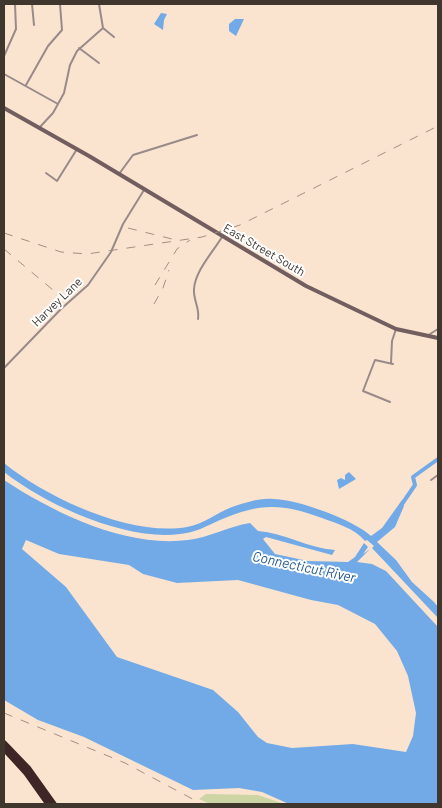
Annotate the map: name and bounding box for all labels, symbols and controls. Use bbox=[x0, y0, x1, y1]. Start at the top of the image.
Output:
street label: East Street South bbox=[221, 221, 307, 279]
street label: Harvey Lane bbox=[29, 275, 85, 329]
water label: Connecticut River bbox=[251, 548, 357, 586]

